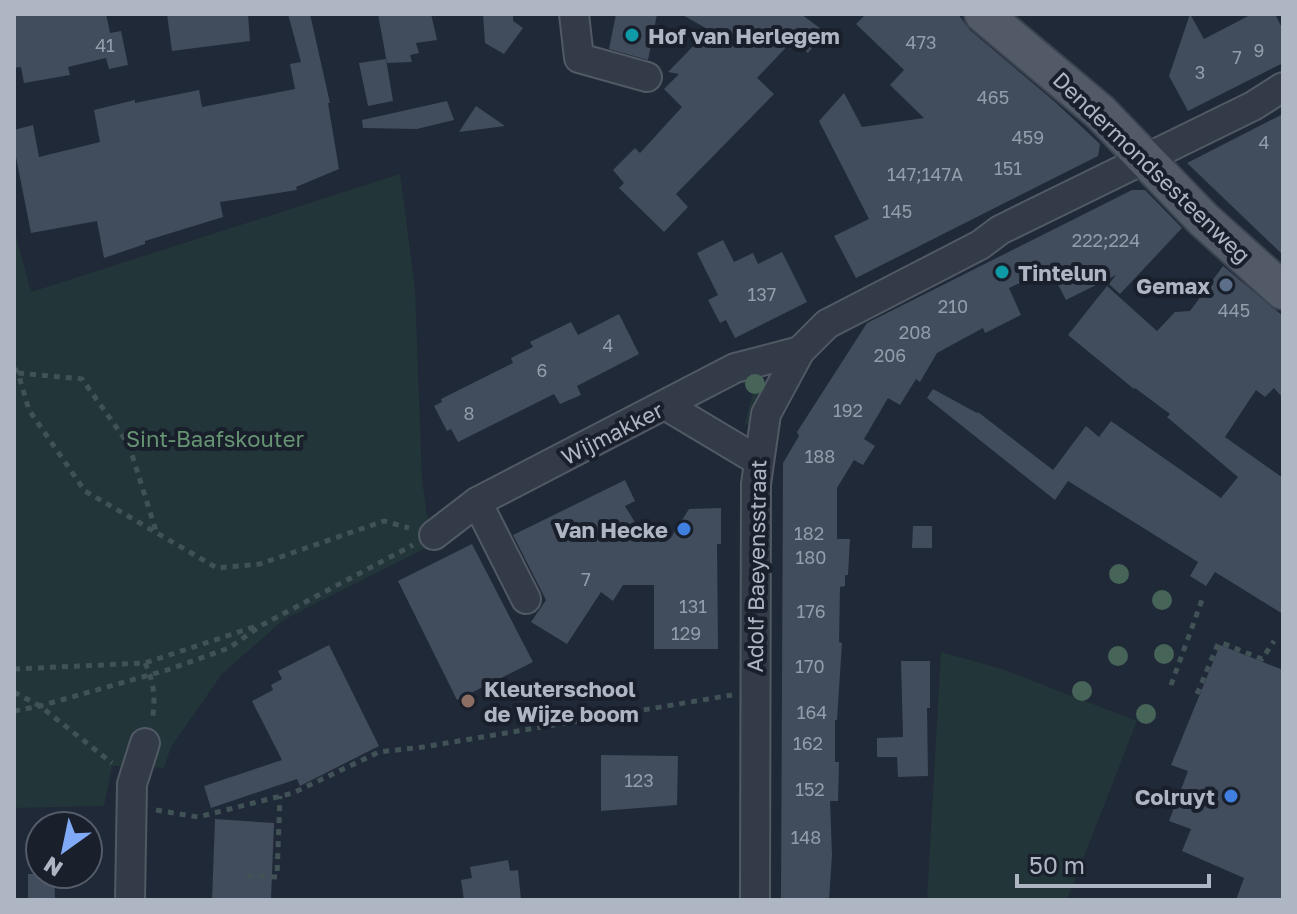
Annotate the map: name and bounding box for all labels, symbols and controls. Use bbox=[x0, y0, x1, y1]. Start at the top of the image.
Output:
place label: Hof van Herlegem bbox=[648, 22, 840, 49]
marker: Hof van Herlegem bbox=[623, 26, 641, 44]
house number: 473 bbox=[905, 31, 937, 53]
house number: 41 bbox=[95, 34, 115, 56]
house number: 9 bbox=[1254, 39, 1264, 61]
house number: 7 bbox=[1232, 46, 1242, 68]
house number: 3 bbox=[1195, 61, 1205, 83]
street label: Dendermondsesteenweg bbox=[1048, 66, 1256, 268]
house number: 465 bbox=[977, 86, 1009, 108]
house number: 459 bbox=[1012, 126, 1044, 148]
house number: 4 bbox=[1259, 131, 1270, 153]
house number: 151 bbox=[994, 157, 1022, 179]
house number: 147;147A bbox=[887, 163, 963, 185]
house number: 145 bbox=[882, 200, 912, 222]
house number: 222;224 bbox=[1072, 229, 1140, 251]
place label: Tintelun bbox=[1018, 259, 1107, 286]
marker: Tintelun bbox=[993, 263, 1011, 281]
place label: Gemax bbox=[1136, 272, 1210, 299]
marker: Gemax bbox=[1217, 276, 1235, 294]
house number: 137 bbox=[748, 283, 776, 305]
house number: 210 bbox=[938, 295, 968, 317]
house number: 445 bbox=[1218, 299, 1250, 321]
house number: 208 bbox=[899, 321, 931, 343]
house number: 4 bbox=[603, 334, 614, 356]
house number: 206 bbox=[874, 344, 906, 366]
house number: 6 bbox=[537, 359, 547, 381]
street label: Wijmakker bbox=[557, 396, 668, 470]
house number: 192 bbox=[833, 399, 863, 421]
house number: 8 bbox=[464, 402, 474, 424]
park label: Sint-Baafskouter bbox=[126, 425, 304, 452]
house number: 188 bbox=[805, 445, 835, 467]
street label: Adolf Baeyensstraat bbox=[741, 459, 771, 673]
place label: Van Hecke bbox=[555, 516, 668, 543]
marker: Van Hecke bbox=[675, 520, 693, 538]
house number: 182 bbox=[794, 522, 824, 544]
house number: 180 bbox=[796, 546, 826, 568]
house number: 7 bbox=[581, 568, 591, 590]
house number: 131 bbox=[679, 595, 707, 617]
house number: 176 bbox=[796, 600, 826, 622]
house number: 129 bbox=[671, 622, 701, 644]
house number: 170 bbox=[795, 655, 825, 677]
place label: Kleuterschool de Wijze boom bbox=[484, 675, 639, 727]
marker: Kleuterschool de Wijze boom bbox=[459, 692, 477, 710]
house number: 164 bbox=[797, 701, 827, 723]
house number: 162 bbox=[793, 732, 823, 754]
house number: 123 bbox=[624, 769, 654, 791]
house number: 152 bbox=[795, 778, 825, 800]
place label: Colruyt bbox=[1135, 783, 1215, 810]
marker: Colruyt bbox=[1222, 787, 1240, 805]
north arrow bbox=[24, 810, 104, 890]
house number: 148 bbox=[791, 826, 821, 848]
scale bar bbox=[1017, 838, 1209, 888]
text: 50 m bbox=[1029, 850, 1085, 879]
text: N bbox=[38, 851, 67, 883]

